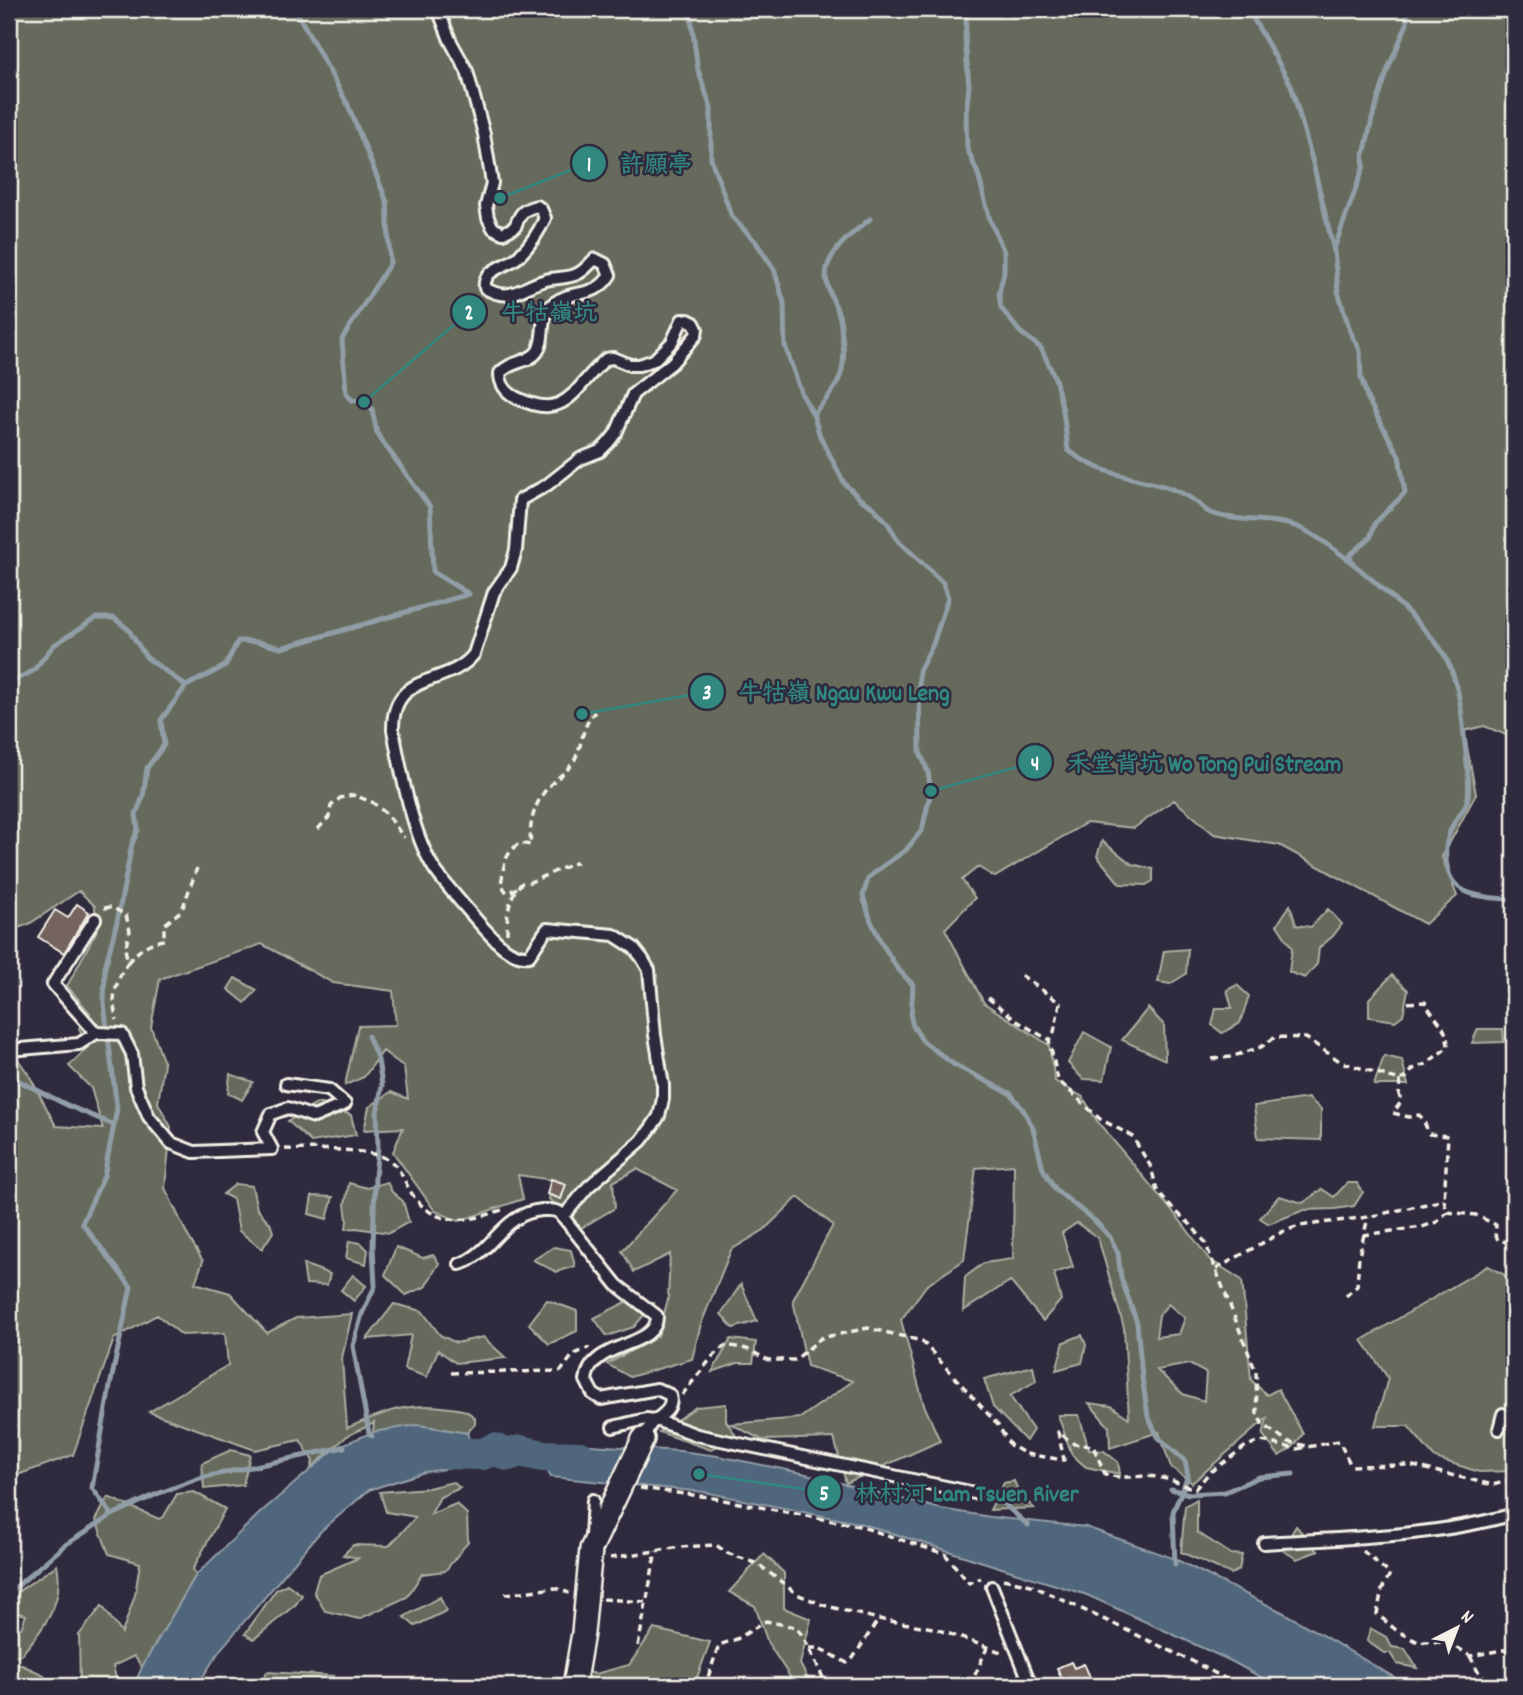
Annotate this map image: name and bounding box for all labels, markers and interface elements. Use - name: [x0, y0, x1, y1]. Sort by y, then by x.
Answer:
- callout: 許願亭: [571, 141, 706, 186]
- text: 許願亭: [620, 150, 692, 184]
- text: 1: [587, 152, 591, 182]
- callout: 牛牯嶺坑: [452, 289, 611, 334]
- text: 牛牯嶺坑: [501, 298, 597, 332]
- text: 2: [464, 300, 474, 330]
- callout: 牛牯嶺 Ngau Kwu Leng: [689, 669, 964, 714]
- text: 牛牯嶺 Ngau Kwu Leng: [738, 678, 950, 712]
- text: 3: [702, 680, 712, 710]
- callout: 禾堂背坑 Wo Tong Pui Stream: [1017, 740, 1355, 785]
- text: 禾堂背坑 Wo Tong Pui Stream: [1067, 749, 1341, 783]
- text: 4: [1031, 751, 1039, 781]
- callout: 林村河 Lam Tsuen River: [806, 1470, 1093, 1515]
- text: 林村河 Lam Tsuen River: [855, 1479, 1080, 1513]
- text: 5: [819, 1481, 829, 1511]
- north arrow: [1422, 1594, 1492, 1664]
- text: N: [1454, 1605, 1479, 1631]

